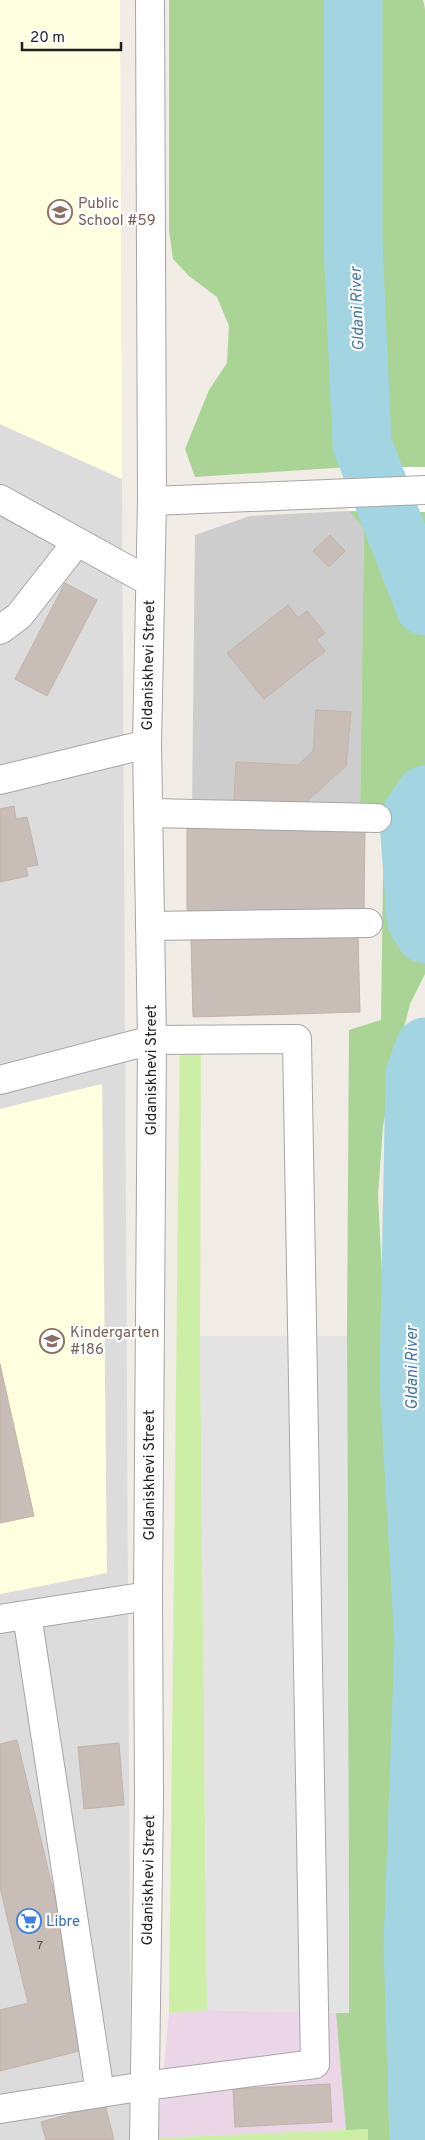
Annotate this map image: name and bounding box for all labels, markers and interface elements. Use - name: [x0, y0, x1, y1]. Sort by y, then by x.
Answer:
- scale bar: [22, 20, 121, 52]
- text: 20 m: [30, 29, 65, 48]
- place label: Public School #59: [78, 195, 156, 231]
- school or university icon: Public School #59: [47, 199, 73, 225]
- water label: Gldani River: [346, 265, 369, 351]
- street label: Gldaniskhevi Street: [139, 599, 160, 731]
- street label: Gldaniskhevi Street: [143, 1005, 162, 1135]
- place label: Kindergarten #186: [70, 1324, 159, 1360]
- water label: Gldani River: [403, 1324, 423, 1410]
- school or university icon: Kindergarten #186: [39, 1328, 65, 1354]
- street label: Gldaniskhevi Street: [141, 1410, 160, 1540]
- street label: Gldaniskhevi Street: [139, 1814, 160, 1946]
- supermarket icon: Libre: [16, 1908, 42, 1934]
- place label: Libre: [46, 1913, 80, 1932]
- house number: 7: [37, 1938, 43, 1954]

